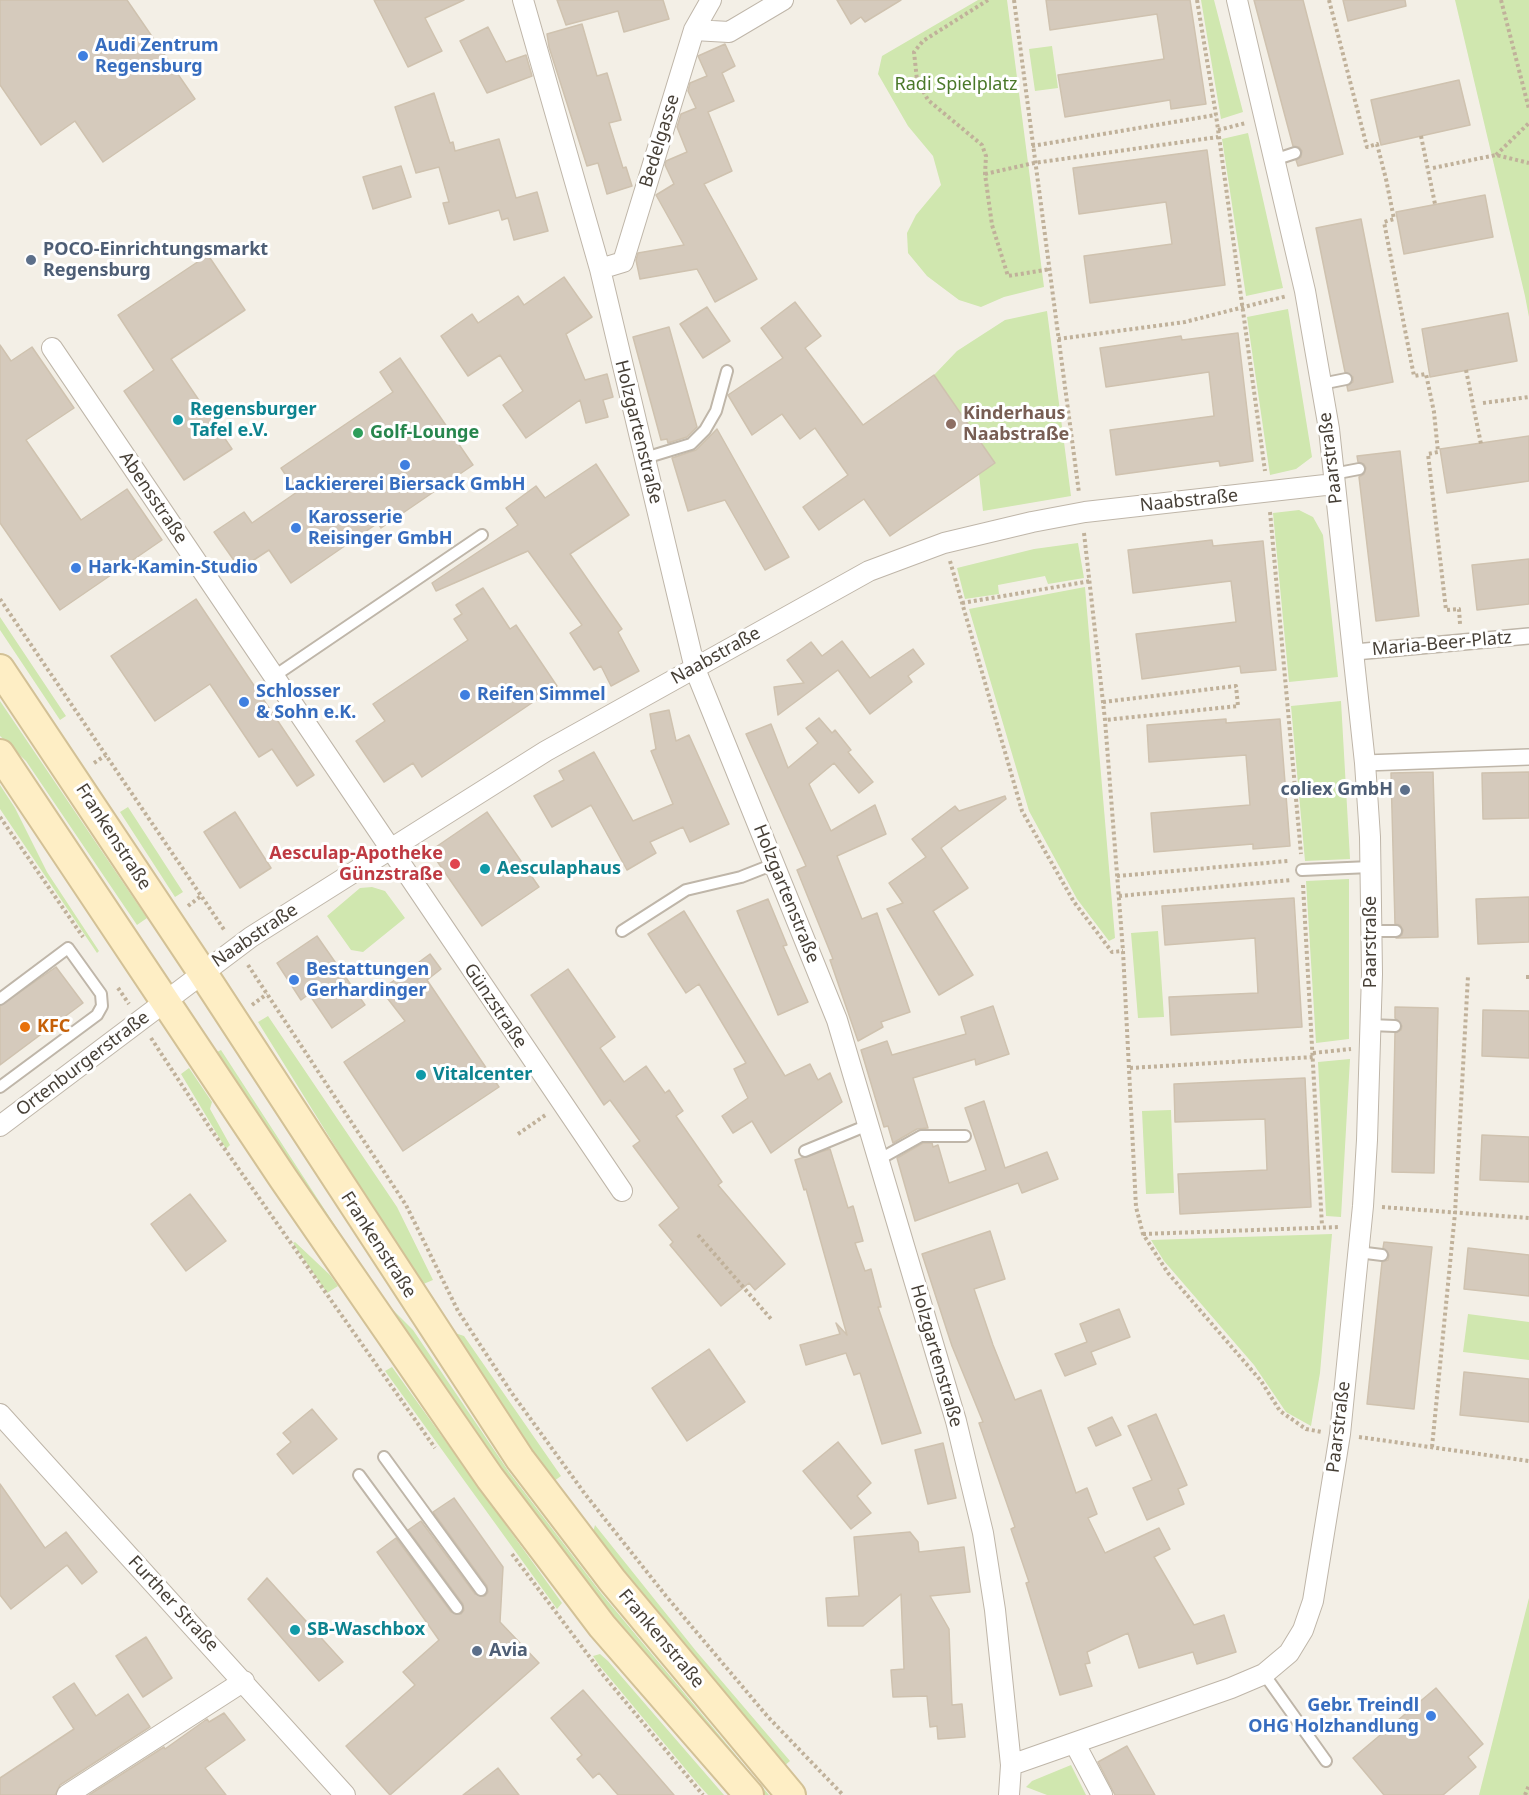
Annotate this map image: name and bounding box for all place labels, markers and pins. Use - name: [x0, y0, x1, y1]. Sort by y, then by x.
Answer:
- place label: Audi Zentrum Regensburg: [95, 35, 219, 78]
- marker: Audi Zentrum Regensburg: [76, 49, 90, 63]
- place label: POCO-Einrichtungsmarkt Regensburg: [43, 239, 268, 282]
- marker: POCO-Einrichtungsmarkt Regensburg: [24, 253, 38, 267]
- place label: Regensburger Tafel e.V.: [190, 399, 317, 442]
- place label: Kinderhaus Naabstraße: [963, 403, 1069, 446]
- marker: Regensburger Tafel e.V.: [171, 413, 185, 427]
- marker: Kinderhaus Naabstraße: [944, 417, 958, 431]
- place label: Golf-Lounge: [370, 422, 479, 444]
- marker: Golf-Lounge: [351, 426, 365, 440]
- marker: Lackiererei Biersack GmbH: [398, 458, 412, 472]
- place label: Lackiererei Biersack GmbH: [284, 474, 526, 496]
- place label: Karosserie Reisinger GmbH: [308, 507, 453, 550]
- marker: Karosserie Reisinger GmbH: [289, 521, 303, 535]
- place label: Hark-Kamin-Studio: [88, 557, 258, 579]
- marker: Hark-Kamin-Studio: [69, 561, 83, 575]
- place label: Schlosser & Sohn e.K.: [256, 681, 356, 724]
- place label: Reifen Simmel: [477, 684, 606, 706]
- marker: Reifen Simmel: [458, 688, 472, 702]
- marker: Schlosser & Sohn e.K.: [237, 695, 251, 709]
- place label: coliex GmbH: [1281, 779, 1393, 801]
- marker: coliex GmbH: [1398, 783, 1412, 797]
- place label: Aesculap-Apotheke Günzstraße: [269, 843, 443, 886]
- marker: Aesculap-Apotheke Günzstraße: [448, 857, 462, 871]
- place label: Aesculaphaus: [497, 858, 621, 880]
- marker: Aesculaphaus: [478, 862, 492, 876]
- place label: Bestattungen Gerhardinger: [306, 959, 429, 1002]
- marker: Bestattungen Gerhardinger: [287, 973, 301, 987]
- place label: KFC: [37, 1016, 70, 1038]
- marker: KFC: [18, 1020, 32, 1034]
- place label: Vitalcenter: [433, 1064, 532, 1086]
- marker: Vitalcenter: [414, 1068, 428, 1082]
- place label: SB-Waschbox: [307, 1619, 425, 1641]
- marker: SB-Waschbox: [288, 1623, 302, 1637]
- place label: Avia: [489, 1640, 528, 1662]
- marker: Avia: [470, 1644, 484, 1658]
- place label: Gebr. Treindl OHG Holzhandlung: [1248, 1695, 1419, 1738]
- marker: Gebr. Treindl OHG Holzhandlung: [1424, 1709, 1438, 1723]

